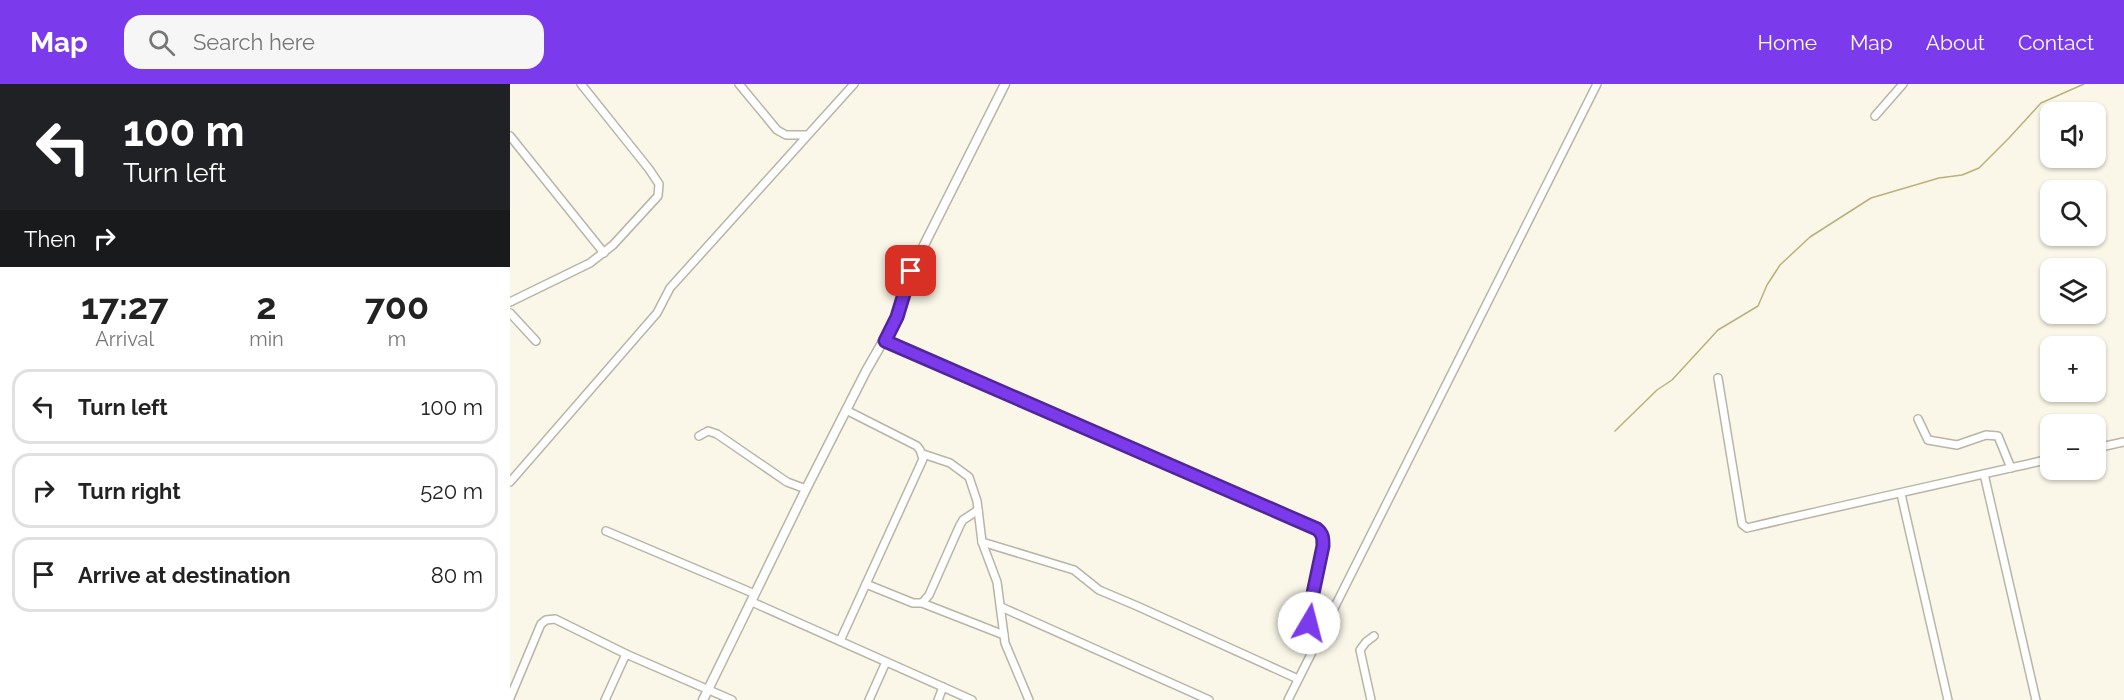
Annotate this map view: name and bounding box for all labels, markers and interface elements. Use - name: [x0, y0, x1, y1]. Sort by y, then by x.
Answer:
- search box: [124, 15, 544, 69]
- text: Map: [30, 26, 88, 59]
- icon: search: [145, 26, 178, 59]
- text: Search here: [193, 29, 315, 55]
- text: Home: [1758, 30, 1817, 55]
- text: Map: [1850, 30, 1893, 55]
- text: About: [1926, 30, 1985, 55]
- text: Contact: [2018, 30, 2094, 55]
- map controls: [2040, 102, 2106, 480]
- button: sound: [2040, 102, 2106, 168]
- text: 100 m: [123, 107, 245, 156]
- icon: left: [24, 108, 102, 186]
- text: Turn left: [123, 157, 226, 188]
- button: search: [2040, 180, 2106, 246]
- icon: right: [88, 222, 121, 255]
- text: Then: [24, 226, 76, 252]
- pin: [885, 245, 936, 296]
- icon: arrive: [894, 254, 927, 287]
- button: layers: [2040, 258, 2106, 324]
- text: 17:27: [81, 285, 168, 327]
- text: 2: [256, 285, 277, 327]
- text: 700: [365, 285, 429, 327]
- text: Arrival: [95, 327, 154, 351]
- text: min: [249, 327, 284, 351]
- text: m: [388, 327, 406, 351]
- button: +: [2040, 336, 2106, 402]
- icon: left: [27, 390, 60, 423]
- text: Turn left: [78, 394, 168, 420]
- text: 100 m: [421, 394, 483, 420]
- button: −: [2040, 414, 2106, 480]
- icon: right: [27, 474, 60, 507]
- text: Turn right: [78, 478, 181, 504]
- text: 520 m: [420, 478, 483, 504]
- icon: arrive: [27, 558, 60, 591]
- text: Arrive at destination: [78, 562, 291, 588]
- text: 80 m: [431, 562, 483, 588]
- position arrow: [1277, 591, 1341, 655]

